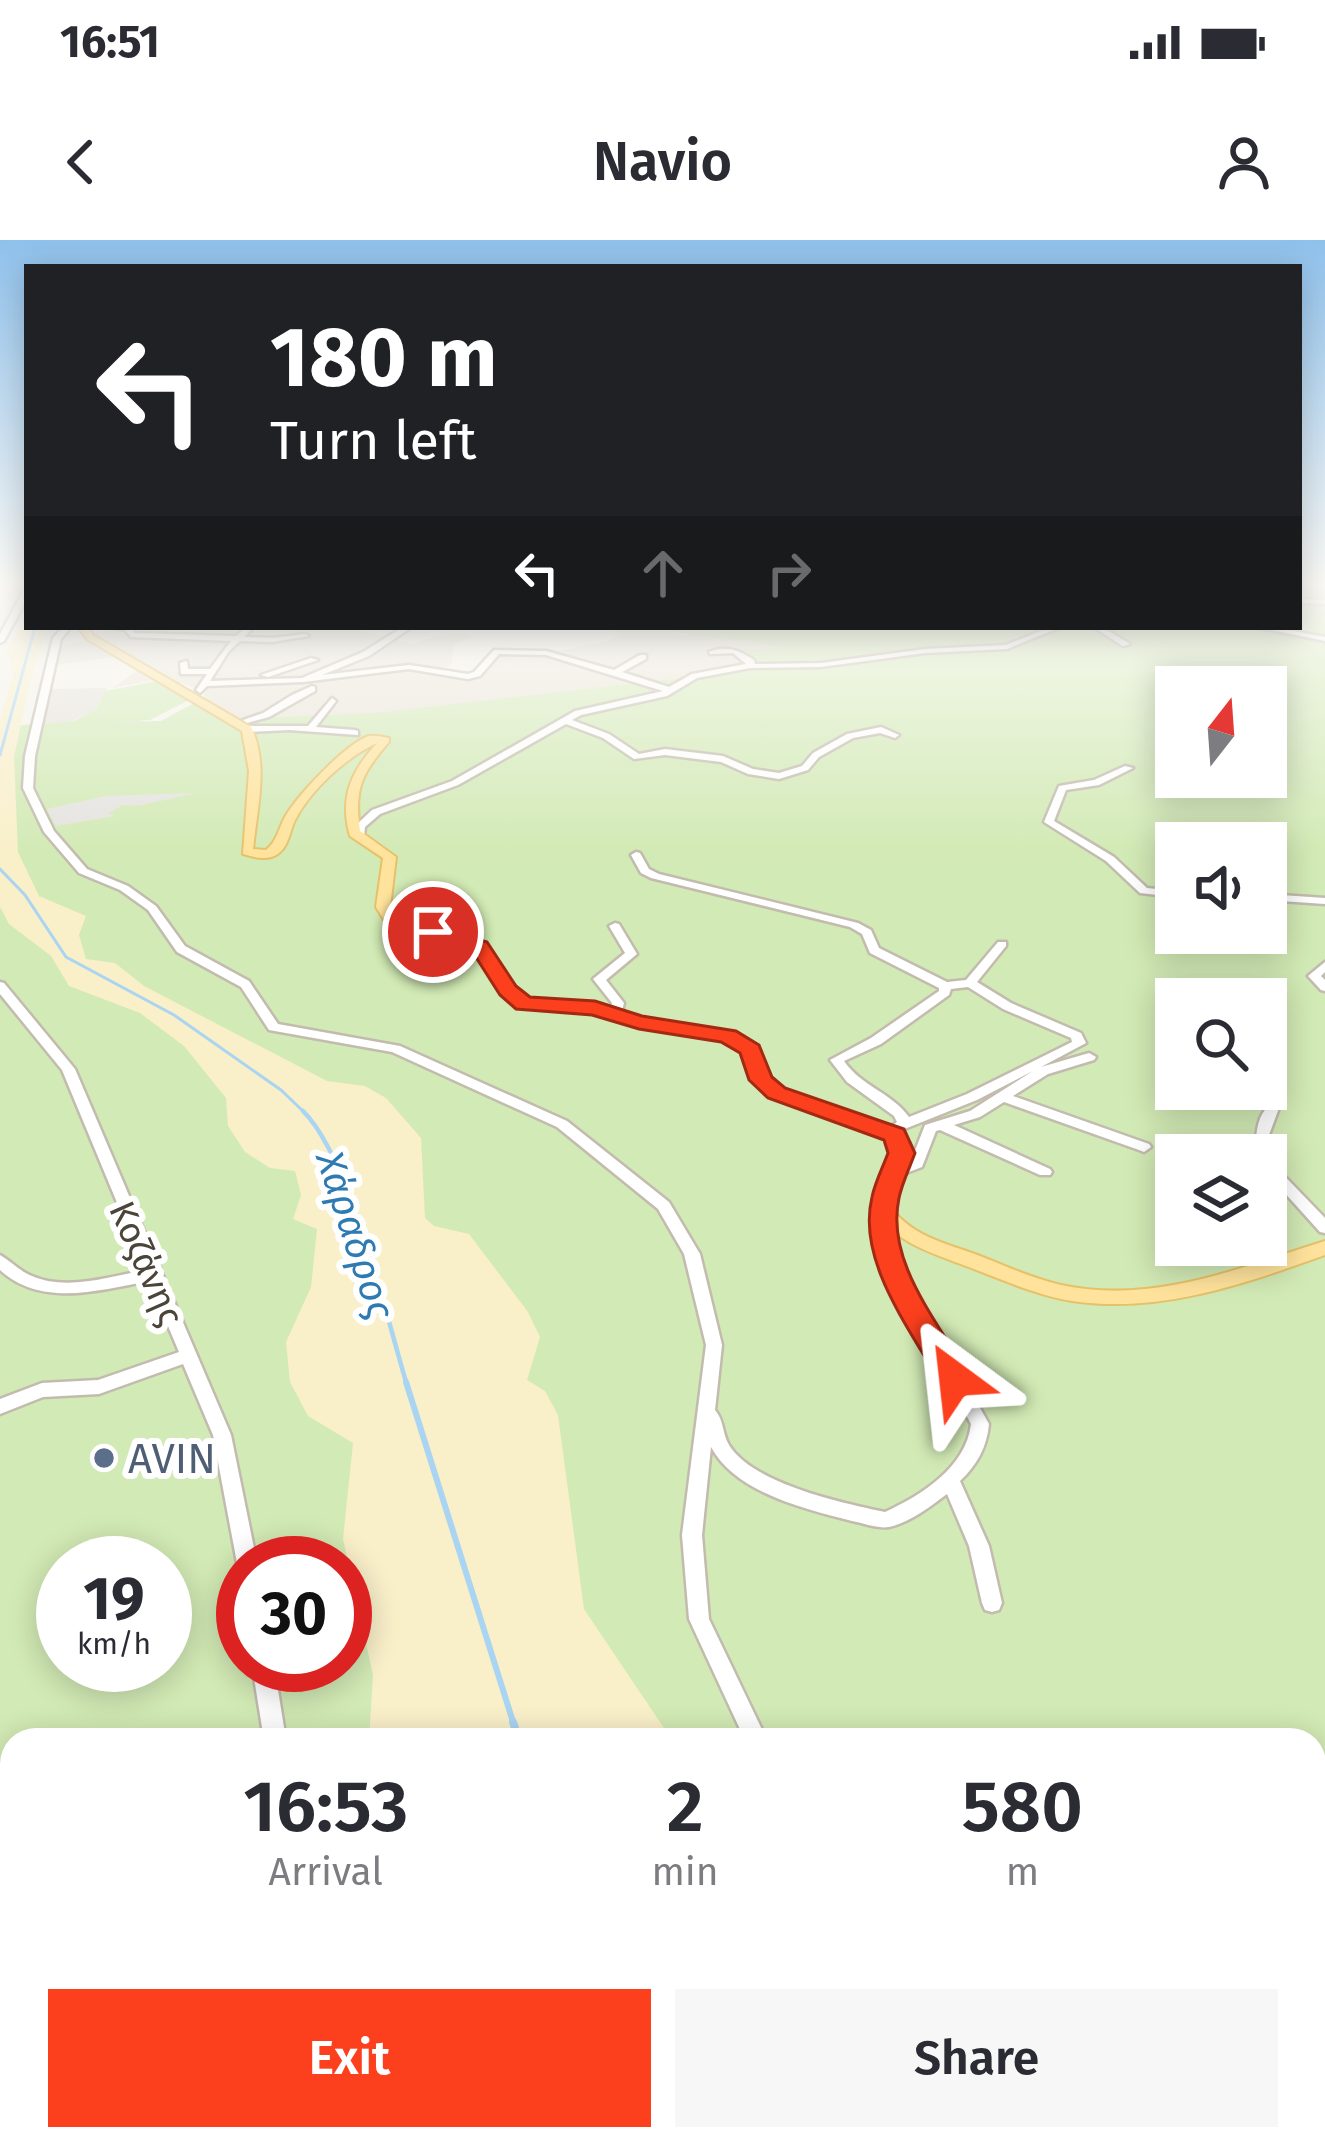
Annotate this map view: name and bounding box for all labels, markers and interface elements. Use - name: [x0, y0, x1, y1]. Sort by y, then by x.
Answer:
- text: 16:51: [60, 15, 160, 69]
- icon: back: [48, 129, 114, 195]
- icon: person: [1211, 129, 1277, 195]
- text: Navio: [593, 130, 732, 194]
- text: 180 m: [270, 307, 498, 408]
- icon: left: [72, 312, 228, 468]
- text: Turn left: [270, 409, 477, 473]
- icon: left: [504, 540, 570, 606]
- icon: ahead: [630, 540, 696, 606]
- icon: right: [756, 540, 822, 606]
- north arrow: [1155, 666, 1287, 798]
- map controls: [1155, 666, 1287, 1266]
- button: sound: [1155, 822, 1287, 954]
- pin: [382, 881, 484, 983]
- icon: arrive: [400, 899, 466, 965]
- button: search: [1155, 978, 1287, 1110]
- button: layers: [1155, 1134, 1287, 1266]
- water label: Χάραδρος: [306, 1144, 404, 1326]
- street label: Κοζάνης: [99, 1194, 193, 1333]
- position arrow: [892, 1316, 1018, 1442]
- place label: AVIN: [128, 1434, 216, 1484]
- marker: AVIN: [91, 1445, 117, 1471]
- speed limit sign: 30: [216, 1536, 372, 1692]
- text: 19: [83, 1563, 145, 1635]
- text: km/h: [77, 1626, 151, 1662]
- text: 16:53: [243, 1764, 408, 1850]
- text: 2: [667, 1764, 704, 1850]
- text: 580: [962, 1764, 1083, 1850]
- text: Arrival: [269, 1849, 383, 1895]
- text: min: [651, 1849, 719, 1895]
- text: m: [1006, 1849, 1039, 1895]
- button: Exit: [48, 1989, 651, 2127]
- button: Share: [675, 1989, 1278, 2127]

